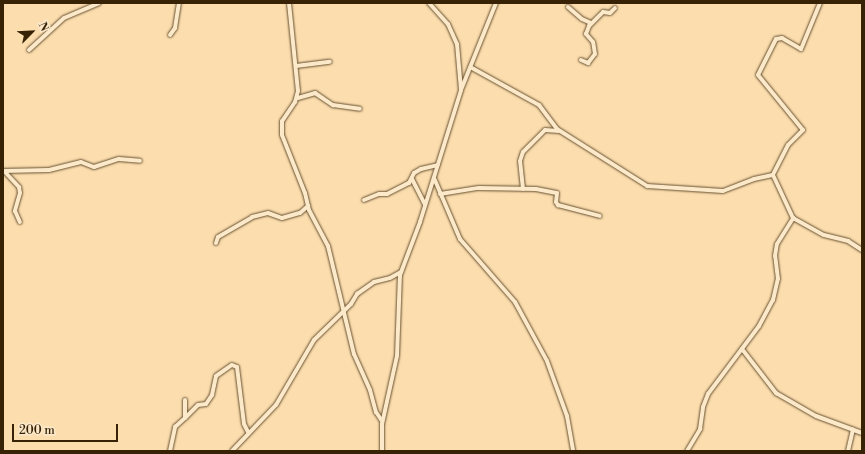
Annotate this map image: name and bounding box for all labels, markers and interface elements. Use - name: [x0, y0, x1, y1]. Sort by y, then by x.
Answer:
- north arrow: [12, 12, 52, 52]
- text: N: [35, 20, 51, 34]
- scale bar: [14, 416, 120, 442]
- text: 200 m: [19, 423, 55, 438]

